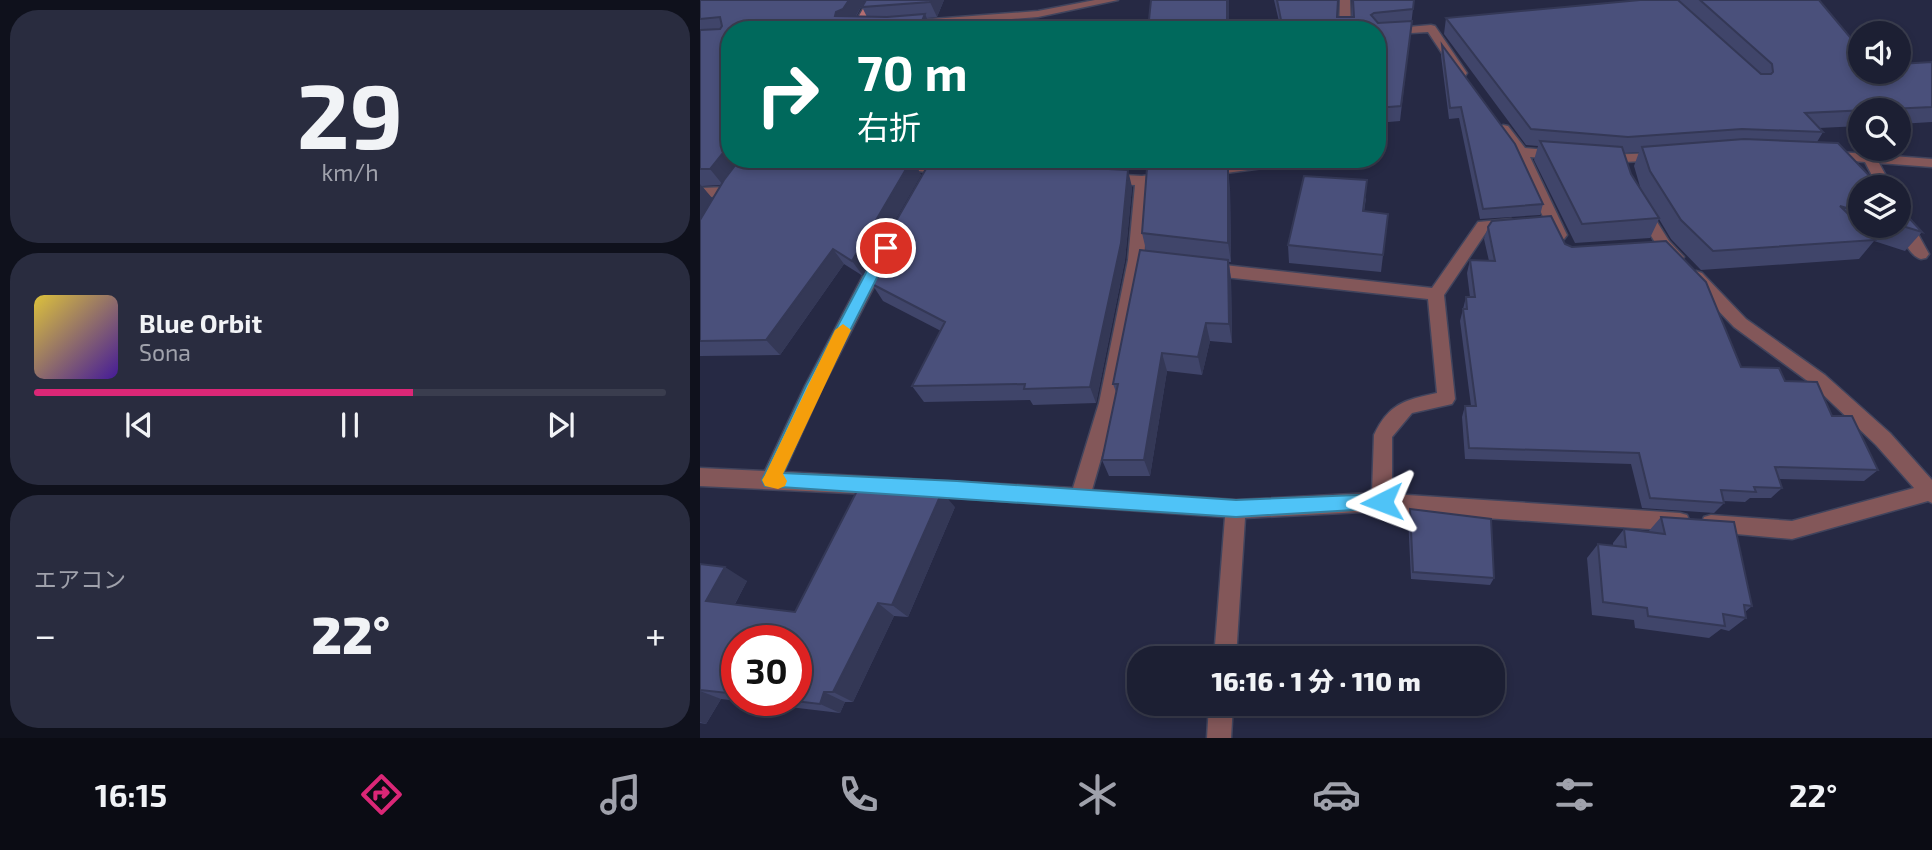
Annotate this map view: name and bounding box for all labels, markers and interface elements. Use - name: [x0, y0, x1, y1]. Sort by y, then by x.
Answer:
- map controls: [1848, 21, 1911, 238]
- button: sound: [1848, 21, 1911, 84]
- text: 70 m: [857, 42, 968, 101]
- icon: right: [742, 49, 833, 140]
- text: 29: [297, 58, 403, 167]
- button: search: [1848, 98, 1911, 161]
- text: 右折: [857, 107, 921, 145]
- text: km/h: [321, 158, 379, 186]
- button: layers: [1848, 175, 1911, 238]
- pin: [856, 218, 916, 278]
- icon: arrive: [867, 229, 905, 267]
- text: Blue Orbit: [139, 307, 262, 338]
- text: Sona: [139, 338, 191, 366]
- icon: previous: [120, 406, 158, 444]
- icon: pause: [331, 406, 369, 444]
- icon: next: [542, 406, 580, 444]
- position arrow: [1345, 465, 1419, 539]
- text: エアコン: [34, 565, 126, 593]
- text: 22°: [311, 602, 390, 664]
- text: −: [34, 611, 56, 657]
- text: +: [645, 611, 666, 657]
- speed limit sign: 30: [721, 625, 812, 716]
- text: 16:16 · 1 分 · 110 m: [1211, 665, 1421, 696]
- icon: directions: [357, 770, 406, 819]
- icon: music: [596, 770, 645, 819]
- icon: phone: [834, 770, 883, 819]
- icon: climate: [1073, 770, 1122, 819]
- icon: car: [1312, 770, 1361, 819]
- icon: filters: [1550, 770, 1599, 819]
- text: 16:15: [95, 775, 167, 813]
- text: 22°: [1789, 775, 1837, 813]

